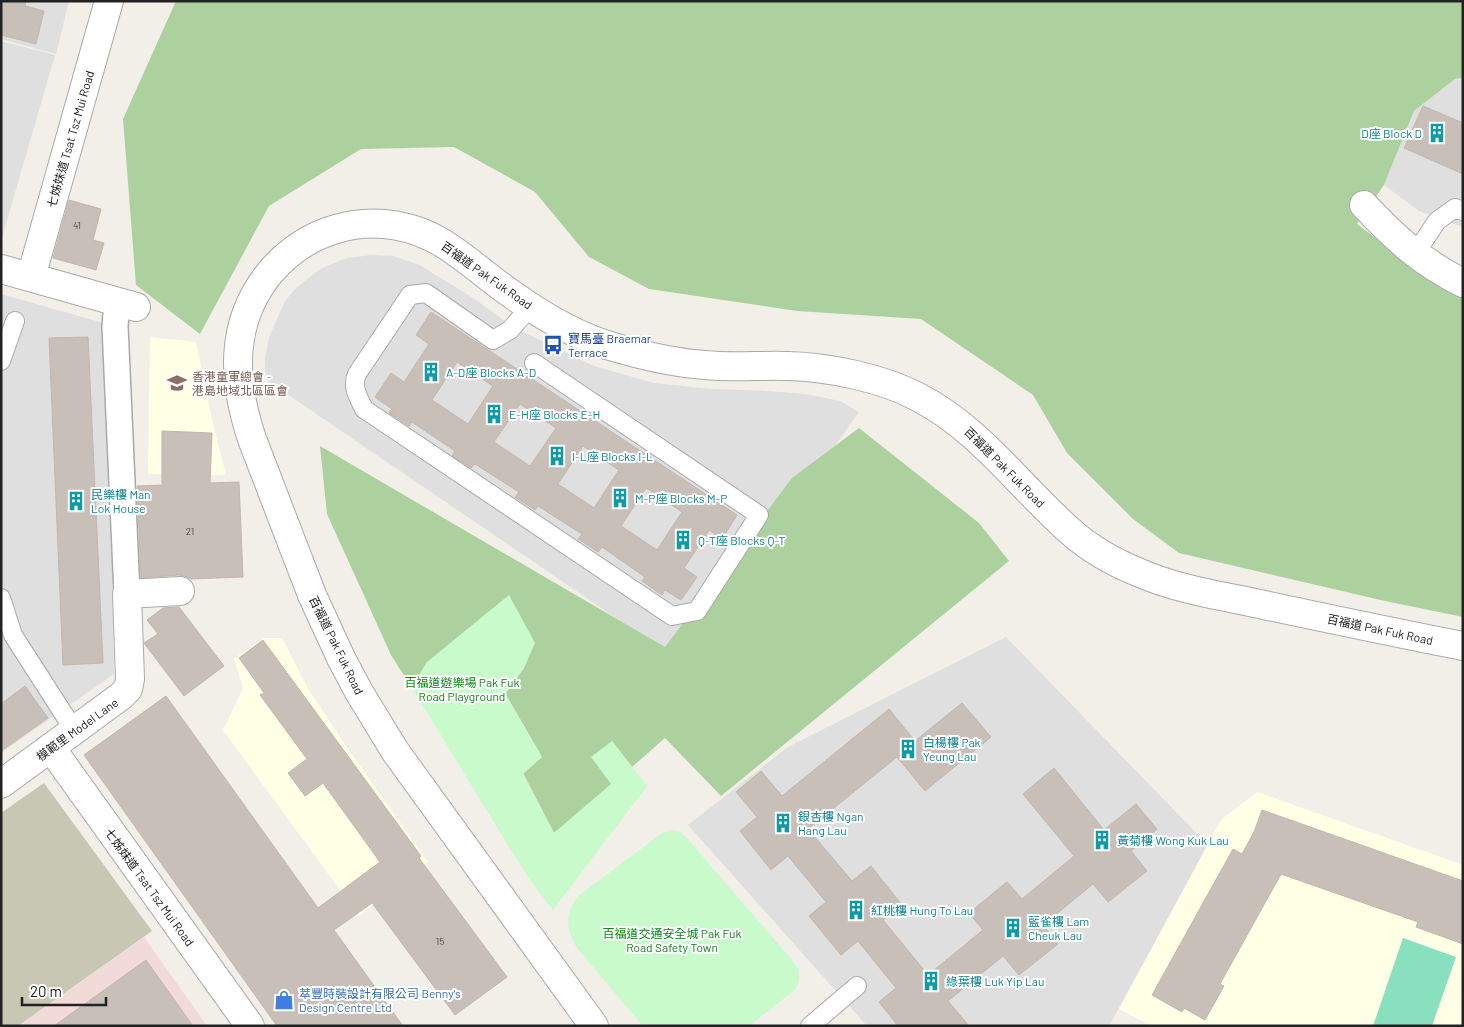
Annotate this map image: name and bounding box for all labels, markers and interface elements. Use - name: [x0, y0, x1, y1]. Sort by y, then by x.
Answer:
- street label: 七姊妹道 Tsat Tsz Mui Road: [44, 69, 96, 209]
- building icon: D座 Block D: [1426, 122, 1448, 144]
- place label: D座 Block D: [1361, 126, 1422, 140]
- house number: 41: [73, 219, 81, 231]
- street label: 百福道 Pak Fuk Road: [439, 238, 535, 312]
- place label: 寶馬臺 Braemar Terrace: [568, 331, 652, 359]
- bus stop icon: 寶馬臺 Braemar Terrace: [542, 334, 564, 356]
- building icon: A-D座 Blocks A-D: [420, 361, 442, 383]
- place label: A-D座 Blocks A-D: [446, 365, 536, 379]
- place label: 香港童軍總會 - 港島地域北區區會: [192, 369, 288, 397]
- school or university icon: 香港童軍總會 - 港島地域北區區會: [166, 372, 188, 394]
- building icon: E-H座 Blocks E-H: [483, 403, 505, 425]
- place label: E-H座 Blocks E-H: [509, 407, 600, 421]
- street label: 百福道 Pak Fuk Road: [962, 424, 1048, 510]
- building icon: I-L座 Blocks I-L: [546, 445, 568, 467]
- place label: I-L座 Blocks I-L: [572, 449, 653, 463]
- place label: 民樂樓 Man Lok House: [91, 487, 151, 515]
- building icon: M-P座 Blocks M-P: [609, 487, 631, 509]
- building icon: 民樂樓 Man Lok House: [65, 490, 87, 512]
- place label: M-P座 Blocks M-P: [635, 491, 727, 505]
- house number: 21: [186, 525, 194, 537]
- building icon: Q-T座 Blocks Q-T: [672, 529, 694, 551]
- place label: Q-T座 Blocks Q-T: [698, 533, 785, 547]
- street label: 百福道 Pak Fuk Road: [307, 593, 367, 697]
- street label: 百福道 Pak Fuk Road: [1326, 611, 1434, 647]
- park label: 百福道遊樂場 Pak Fuk Road Playground: [404, 675, 520, 703]
- street label: 模範里 Model Lane: [34, 695, 120, 763]
- place label: 白楊樓 Pak Yeung Lau: [923, 735, 981, 763]
- building icon: 白楊樓 Pak Yeung Lau: [897, 738, 919, 760]
- place label: 銀杏樓 Ngan Hang Lau: [798, 809, 864, 837]
- building icon: 銀杏樓 Ngan Hang Lau: [772, 812, 794, 834]
- street label: 七姊妹道 Tsat Tsz Mui Road: [103, 825, 197, 949]
- building icon: 黃菊樓 Wong Kuk Lau: [1091, 829, 1113, 851]
- place label: 黃菊樓 Wong Kuk Lau: [1117, 833, 1229, 847]
- building icon: 紅桃樓 Hung To Lau: [845, 899, 867, 921]
- place label: 紅桃樓 Hung To Lau: [871, 903, 973, 917]
- place label: 藍雀樓 Lam Cheuk Lau: [1028, 914, 1089, 942]
- building icon: 藍雀樓 Lam Cheuk Lau: [1002, 917, 1024, 939]
- park label: 百福道交通安全城 Pak Fuk Road Safety Town: [602, 926, 742, 954]
- house number: 15: [436, 935, 444, 947]
- building icon: 綠葉樓 Luk Yip Lau: [920, 970, 942, 992]
- scale bar: [22, 974, 106, 1006]
- place label: 綠葉樓 Luk Yip Lau: [946, 974, 1044, 988]
- text: 20 m: [30, 982, 62, 1000]
- place label: 萃豐時裝設計有限公司 Benny's Design Centre Ltd: [299, 986, 461, 1014]
- shop icon: 萃豐時裝設計有限公司 Benny's Design Centre Ltd: [273, 989, 295, 1011]

